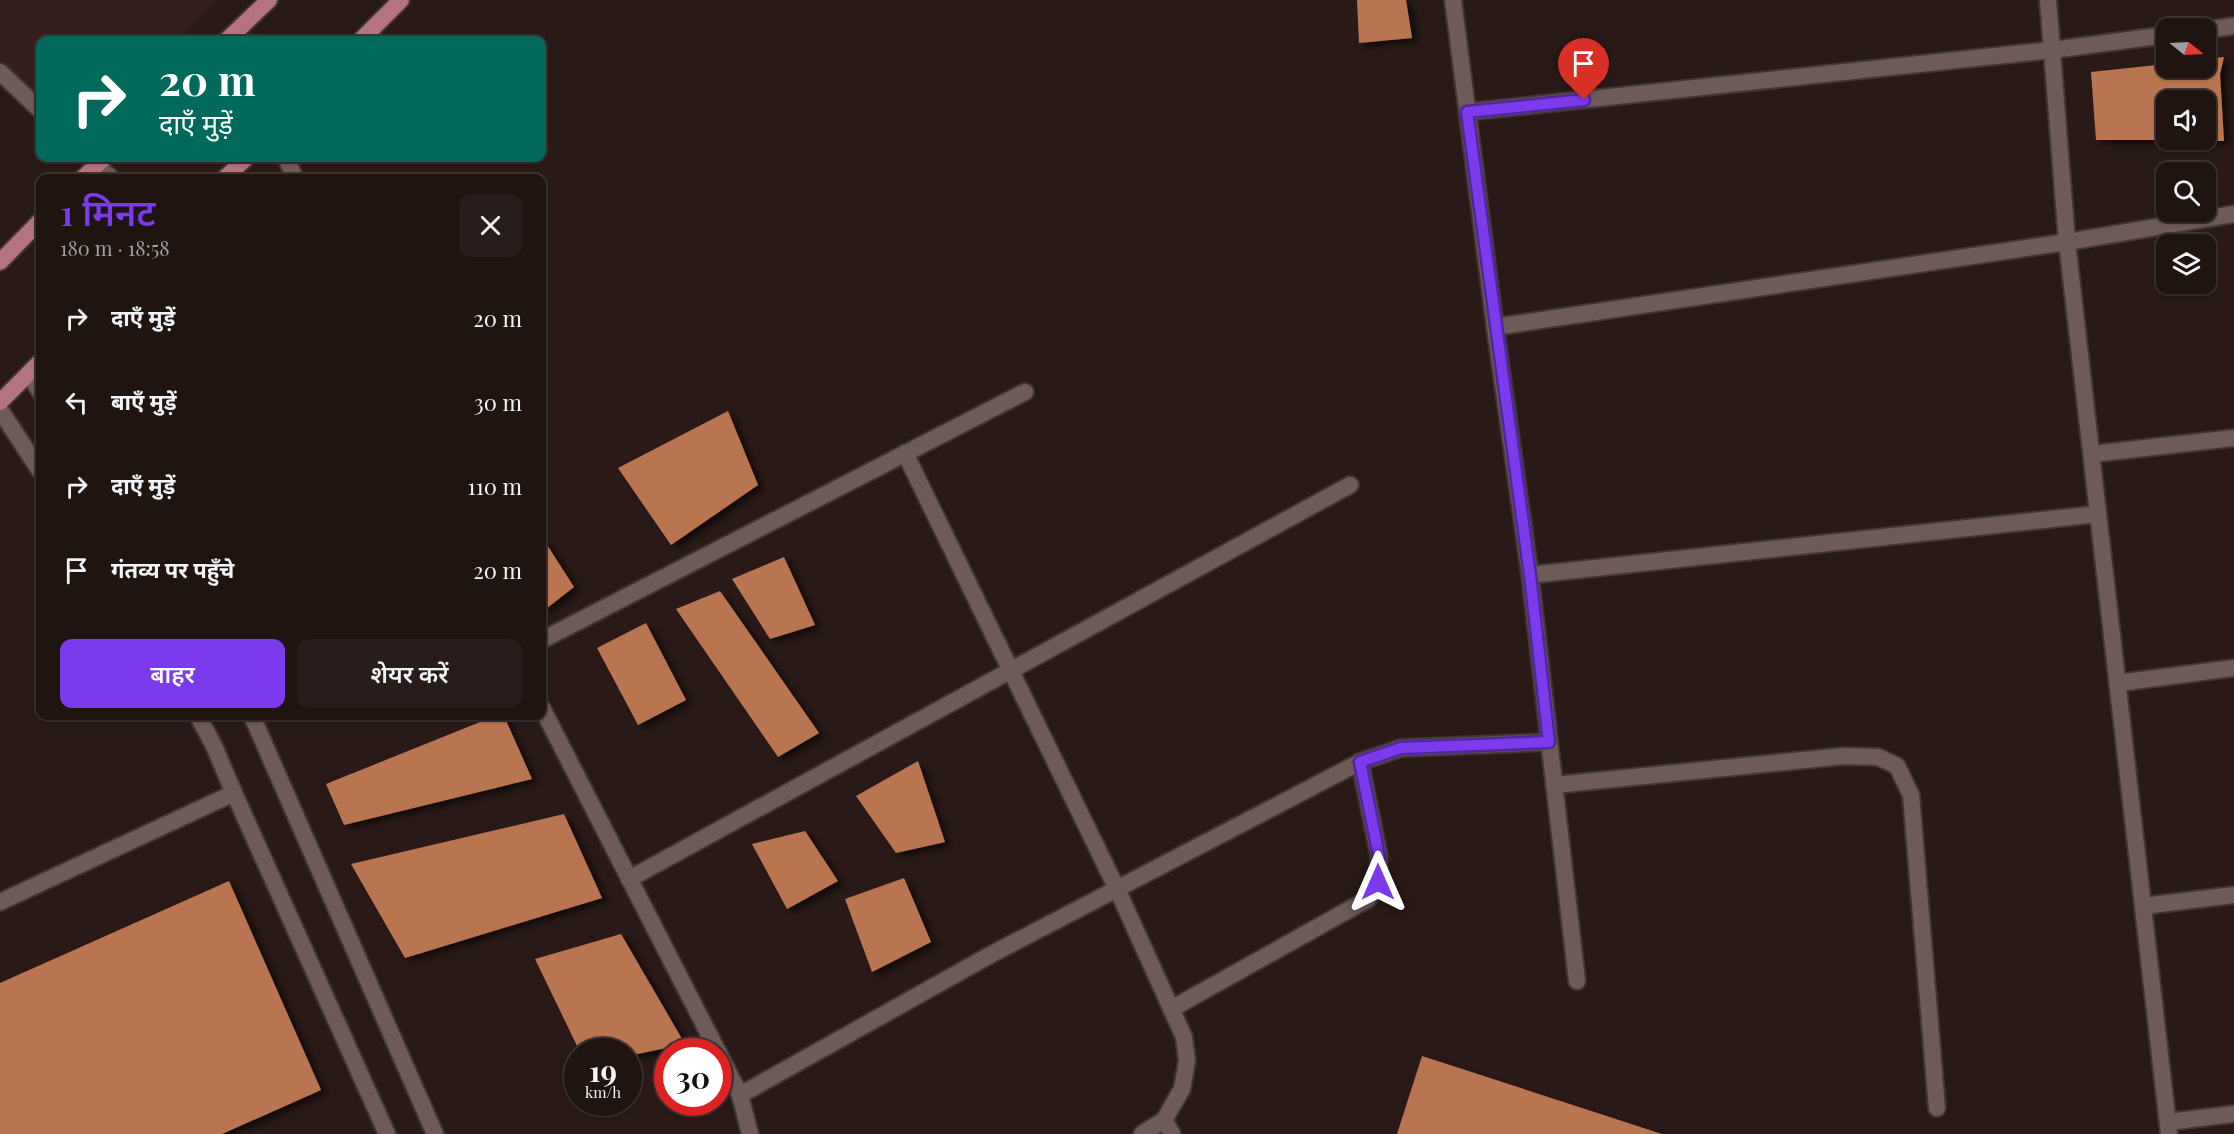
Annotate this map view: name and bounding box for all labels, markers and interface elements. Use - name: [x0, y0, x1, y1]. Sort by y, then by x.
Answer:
- north arrow: [2156, 18, 2216, 78]
- map controls: [2156, 18, 2216, 294]
- pin: [1558, 38, 1609, 100]
- icon: arrive: [1567, 47, 1600, 80]
- text: 20 m: [159, 51, 256, 107]
- icon: right: [60, 60, 138, 138]
- button: sound: [2156, 90, 2216, 150]
- text: दाएँ मुड़ें: [159, 105, 233, 141]
- button: search: [2156, 162, 2216, 222]
- text: 1 मिनट: [60, 187, 155, 235]
- button: close: [459, 194, 522, 257]
- text: 180 m · 18:58: [60, 234, 170, 261]
- button: layers: [2156, 234, 2216, 294]
- icon: right: [60, 302, 93, 335]
- text: दाएँ मुड़ें: [111, 302, 175, 332]
- text: 20 m: [473, 303, 522, 333]
- icon: left: [60, 386, 93, 419]
- text: बाएँ मुड़ें: [111, 386, 176, 416]
- text: 30 m: [474, 387, 522, 417]
- icon: right: [60, 470, 93, 503]
- text: दाएँ मुड़ें: [111, 470, 175, 500]
- text: 110 m: [468, 471, 522, 501]
- icon: arrive: [60, 554, 93, 587]
- text: गंतव्य पर पहुँचे: [111, 554, 234, 584]
- text: 20 m: [473, 555, 522, 585]
- button: बाहर: [60, 639, 285, 708]
- button: शेयर करें: [297, 639, 522, 708]
- position arrow: [1346, 850, 1410, 914]
- speed limit sign: 30: [654, 1038, 732, 1116]
- text: 19: [589, 1050, 617, 1090]
- text: km/h: [585, 1082, 621, 1102]

